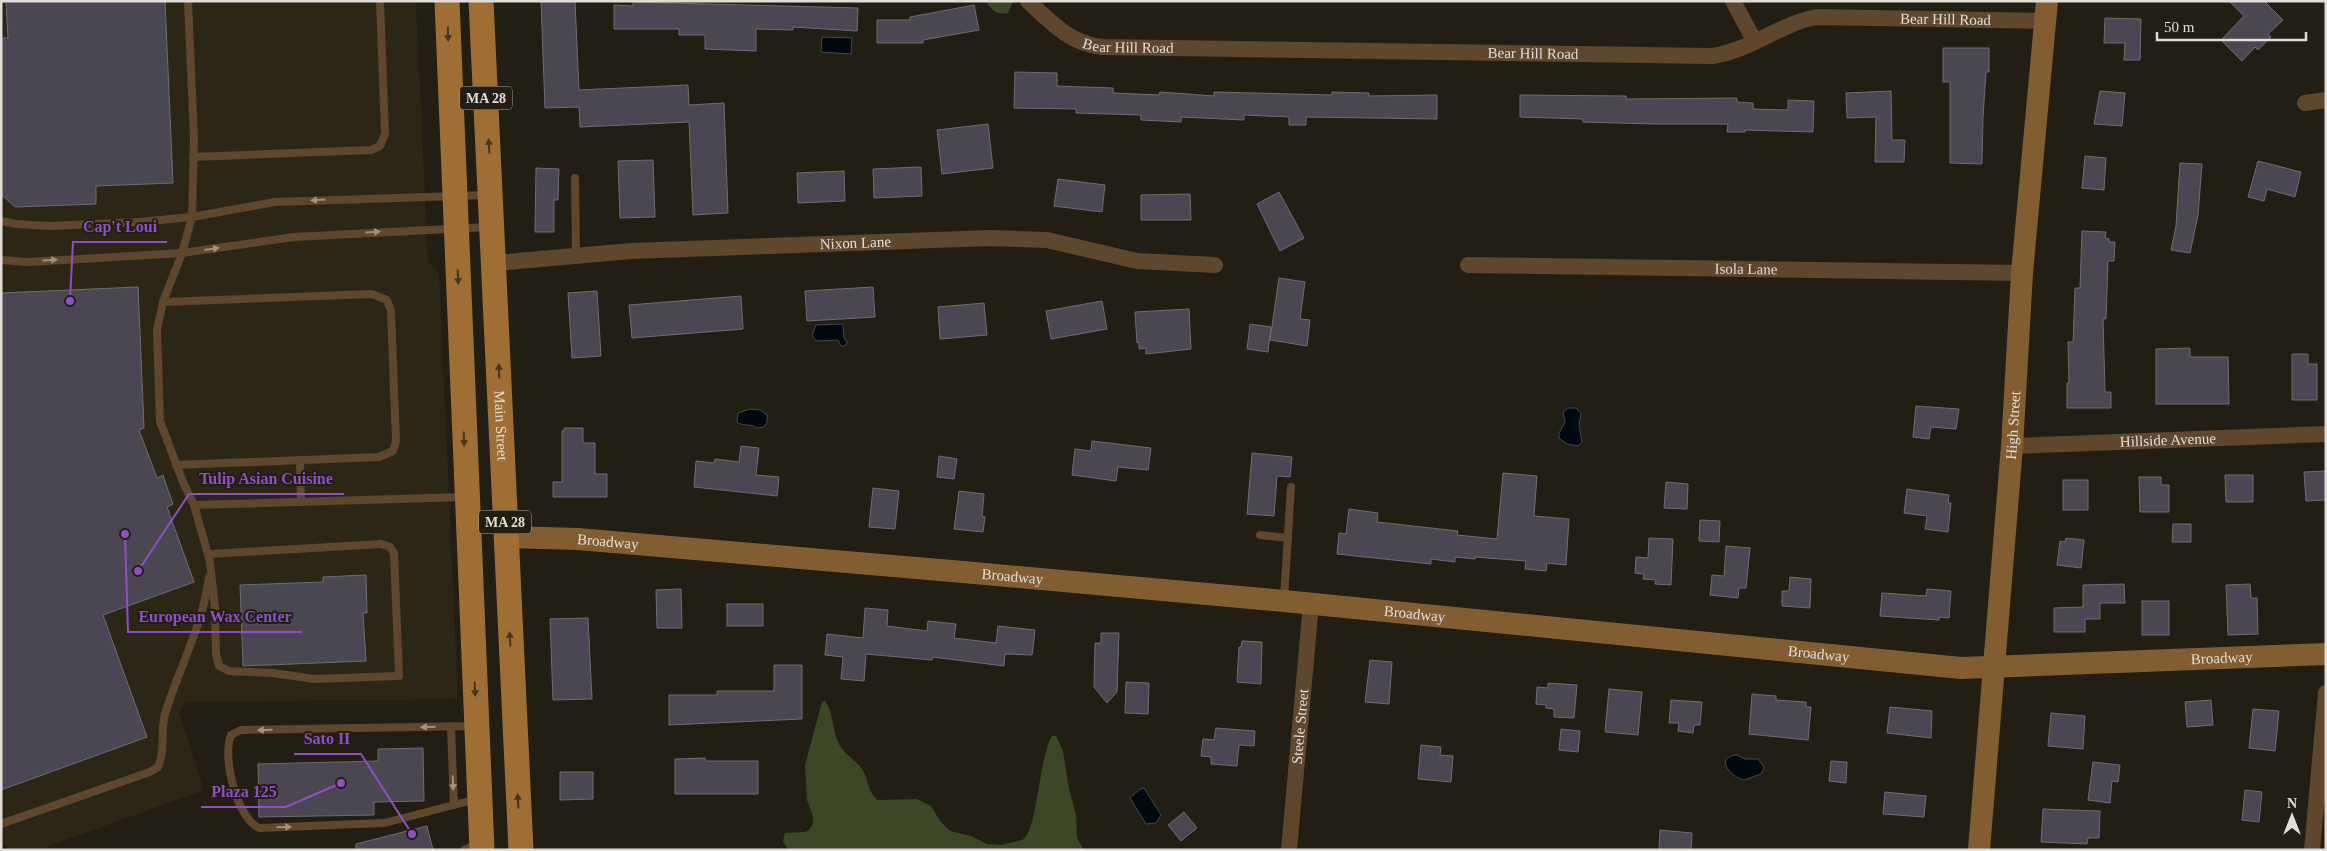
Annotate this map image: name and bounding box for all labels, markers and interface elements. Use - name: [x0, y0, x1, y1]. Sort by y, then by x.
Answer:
- street label: Bear Hill Road: [1900, 10, 1992, 28]
- scale bar: [2157, 10, 2306, 42]
- text: 50 m: [2164, 19, 2195, 35]
- one-way arrow: [444, 26, 452, 42]
- street label: Bear Hill Road: [1081, 35, 1174, 56]
- street label: Bear Hill Road: [1487, 45, 1579, 62]
- road number: MA 28: [460, 86, 512, 110]
- one-way arrow: [485, 137, 493, 153]
- one-way arrow: [309, 196, 325, 204]
- callout: Cap't Loui: [73, 211, 167, 242]
- text: Cap't Loui: [83, 218, 158, 236]
- one-way arrow: [366, 228, 382, 236]
- street label: Nixon Lane: [819, 234, 892, 252]
- one-way arrow: [204, 245, 220, 253]
- one-way arrow: [42, 256, 58, 264]
- street label: Isola Lane: [1714, 261, 1778, 277]
- one-way arrow: [454, 269, 462, 285]
- one-way arrow: [495, 363, 503, 379]
- street label: Main Street: [491, 390, 511, 462]
- street label: High Street: [2003, 390, 2023, 460]
- street label: Hillside Avenue: [2120, 430, 2217, 450]
- one-way arrow: [460, 432, 468, 448]
- callout: Tulip Asian Cuisine: [189, 463, 344, 494]
- text: Tulip Asian Cuisine: [199, 470, 333, 488]
- road number: MA 28: [479, 511, 531, 534]
- street label: Broadway: [576, 531, 640, 552]
- street label: Broadway: [981, 566, 1044, 587]
- callout: European Wax Center: [128, 601, 302, 632]
- street label: Broadway: [1383, 603, 1447, 625]
- text: European Wax Center: [138, 608, 292, 626]
- one-way arrow: [506, 630, 514, 646]
- street label: Broadway: [1787, 643, 1851, 665]
- street label: Broadway: [2191, 649, 2253, 667]
- one-way arrow: [471, 681, 479, 697]
- street label: Steele Street: [1289, 687, 1311, 765]
- callout: Sato II: [294, 723, 361, 754]
- one-way arrow: [419, 723, 435, 731]
- one-way arrow: [257, 726, 273, 734]
- text: Sato II: [304, 730, 350, 747]
- one-way arrow: [449, 775, 457, 791]
- callout: Plaza 125: [201, 776, 286, 807]
- text: Plaza 125: [211, 783, 277, 800]
- north arrow: [2267, 791, 2317, 841]
- one-way arrow: [514, 793, 522, 809]
- text: N: [2287, 796, 2297, 811]
- one-way arrow: [276, 823, 292, 831]

